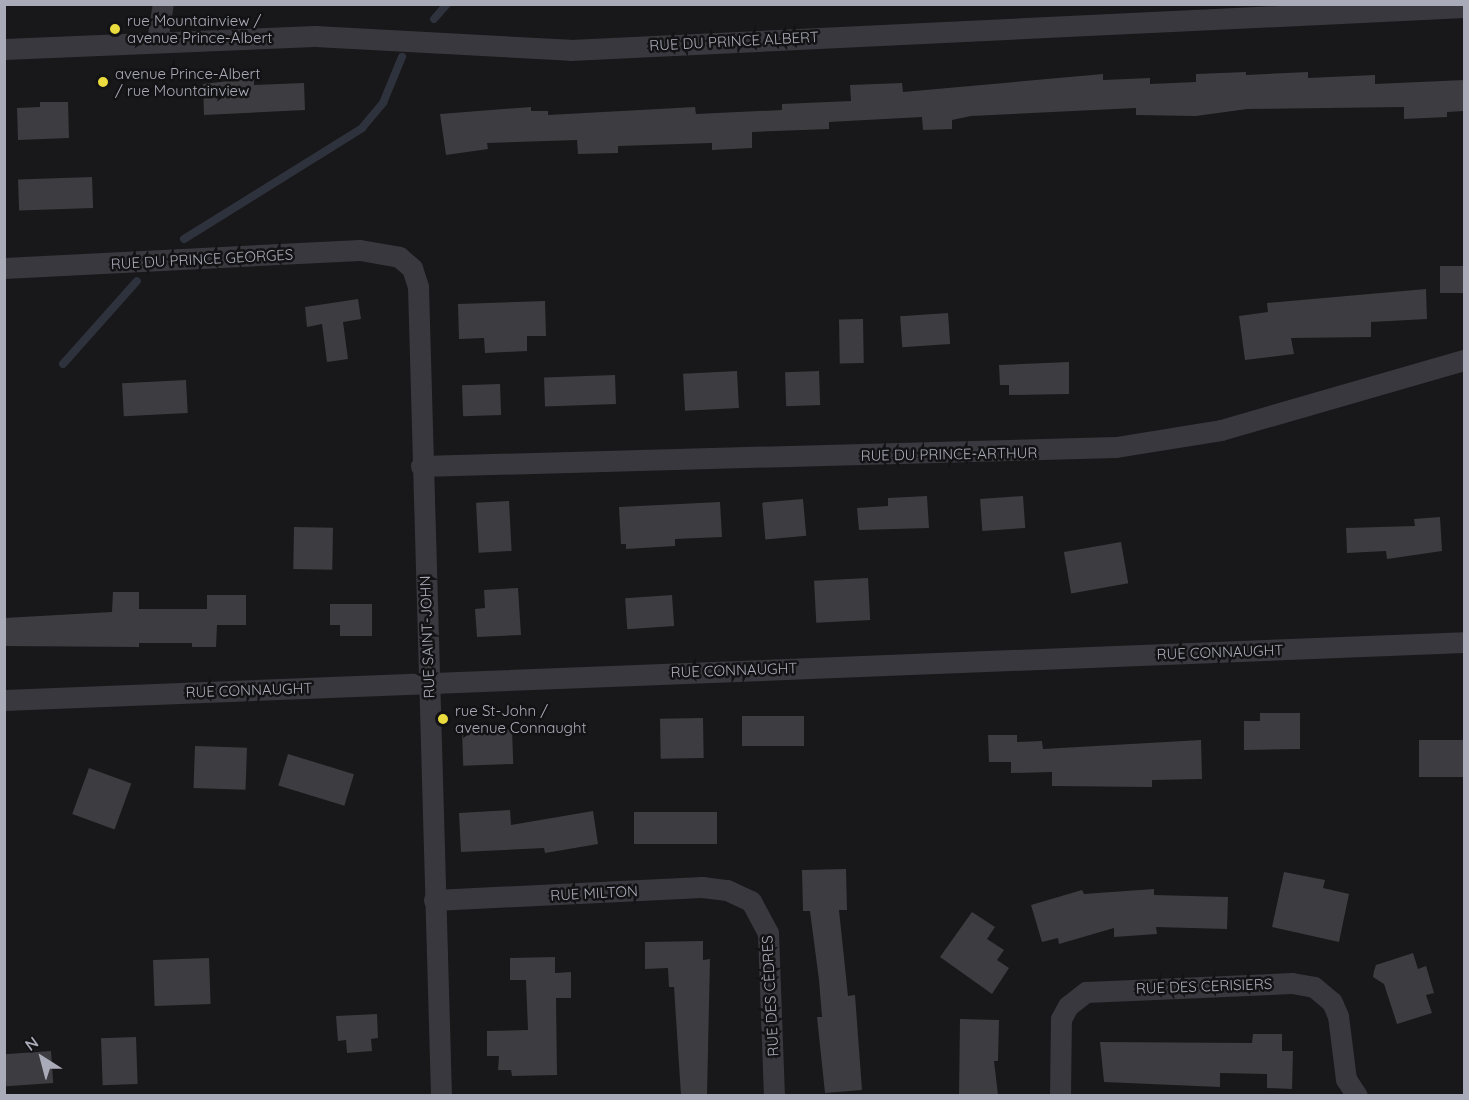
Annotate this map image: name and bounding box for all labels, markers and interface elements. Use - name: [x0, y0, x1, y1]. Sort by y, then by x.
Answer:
- place label: rue Mountainview / avenue Prince-Albert: [127, 11, 272, 46]
- marker: rue Mountainview / avenue Prince-Albert: [108, 22, 122, 36]
- street label: RUE DU PRINCE ALBERT: [649, 28, 819, 54]
- place label: avenue Prince-Albert / rue Mountainview: [115, 64, 260, 99]
- marker: avenue Prince-Albert / rue Mountainview: [96, 75, 110, 89]
- street label: RUE DU PRINCE GEORGES: [110, 245, 294, 273]
- street label: RUE DU PRINCE-ARTHUR: [860, 443, 1038, 465]
- street label: RUE SAINT-JOHN: [416, 575, 438, 699]
- street label: RUE CONNAUGHT: [1156, 641, 1284, 663]
- street label: RUE CONNAUGHT: [670, 659, 798, 681]
- street label: RUE CONNAUGHT: [185, 679, 313, 701]
- place label: rue St-John / avenue Connaught: [455, 701, 587, 736]
- marker: rue St-John / avenue Connaught: [436, 712, 450, 726]
- street label: RUE MILTON: [550, 882, 638, 904]
- street label: RUE DES CÈDRES: [758, 935, 782, 1057]
- street label: RUE DES CERISIERS: [1136, 975, 1272, 997]
- north arrow: [12, 1028, 72, 1088]
- text: N: [21, 1032, 42, 1055]

